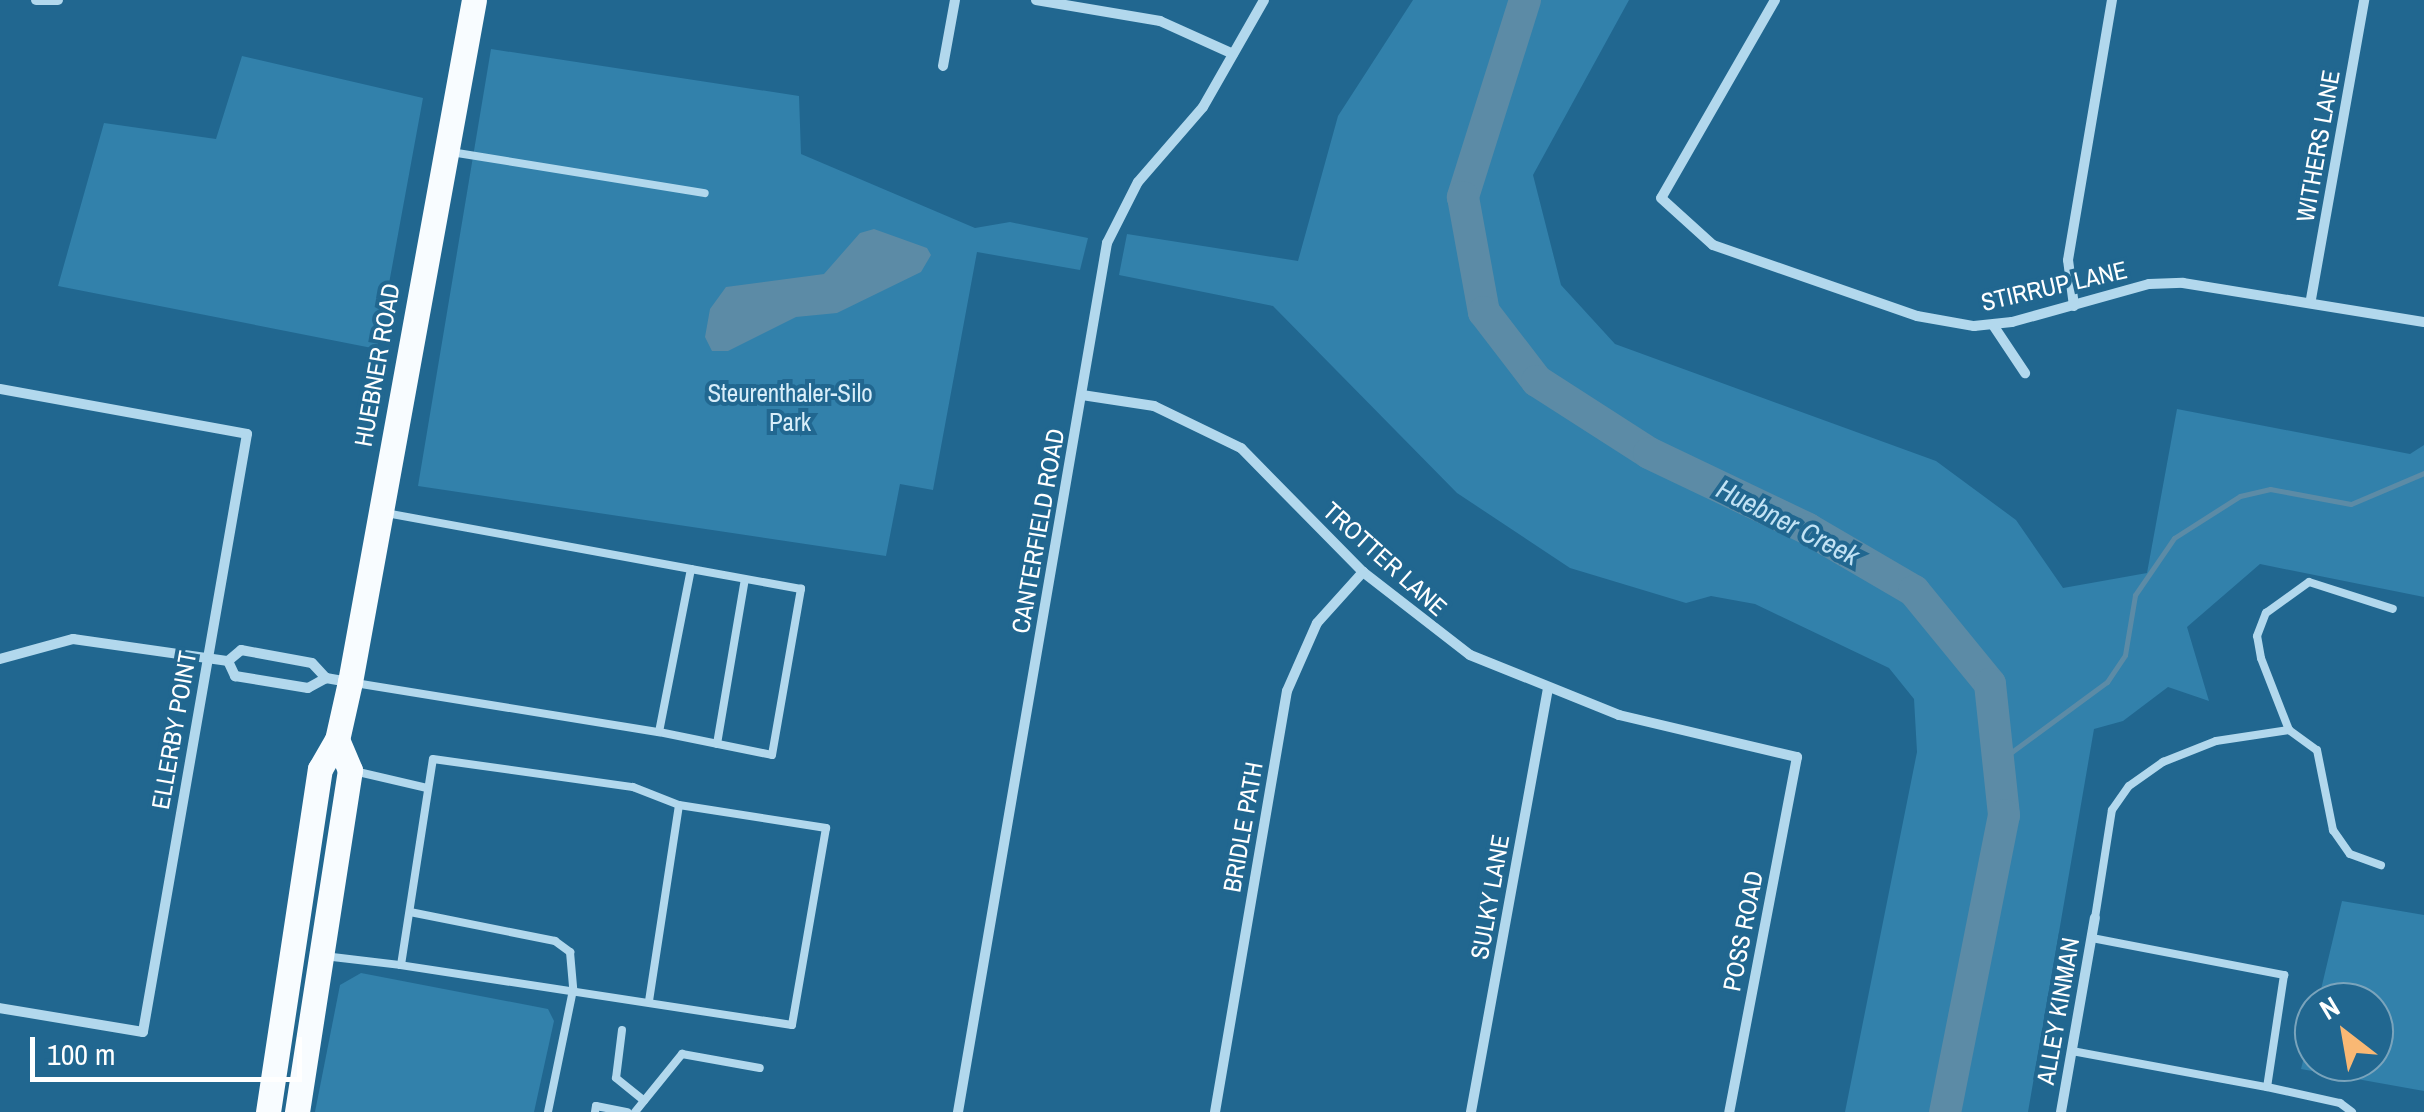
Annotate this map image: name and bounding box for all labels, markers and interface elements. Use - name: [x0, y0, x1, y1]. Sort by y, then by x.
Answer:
- street label: WITHERS LANE: [2290, 68, 2346, 224]
- street label: STIRRUP LANE: [1978, 255, 2130, 317]
- street label: HUEBNER ROAD: [348, 281, 406, 449]
- park label: Steurenthaler-Silo Park: [707, 379, 873, 438]
- street label: CANTERFIELD ROAD: [1005, 426, 1071, 636]
- water label: Huebner Creek: [1711, 472, 1865, 572]
- street label: TROTTER LANE: [1317, 496, 1453, 622]
- street label: ELLERBY POINT: [145, 648, 203, 812]
- street label: BRIDLE PATH: [1217, 760, 1269, 894]
- street label: SULKY LANE: [1464, 832, 1516, 962]
- street label: POSS ROAD: [1717, 868, 1769, 994]
- street label: ALLEY KINMAN: [2030, 935, 2086, 1087]
- north arrow: [2294, 982, 2394, 1082]
- text: N: [2313, 987, 2346, 1029]
- scale bar: [35, 1017, 308, 1079]
- text: 100 m: [47, 1034, 115, 1074]

